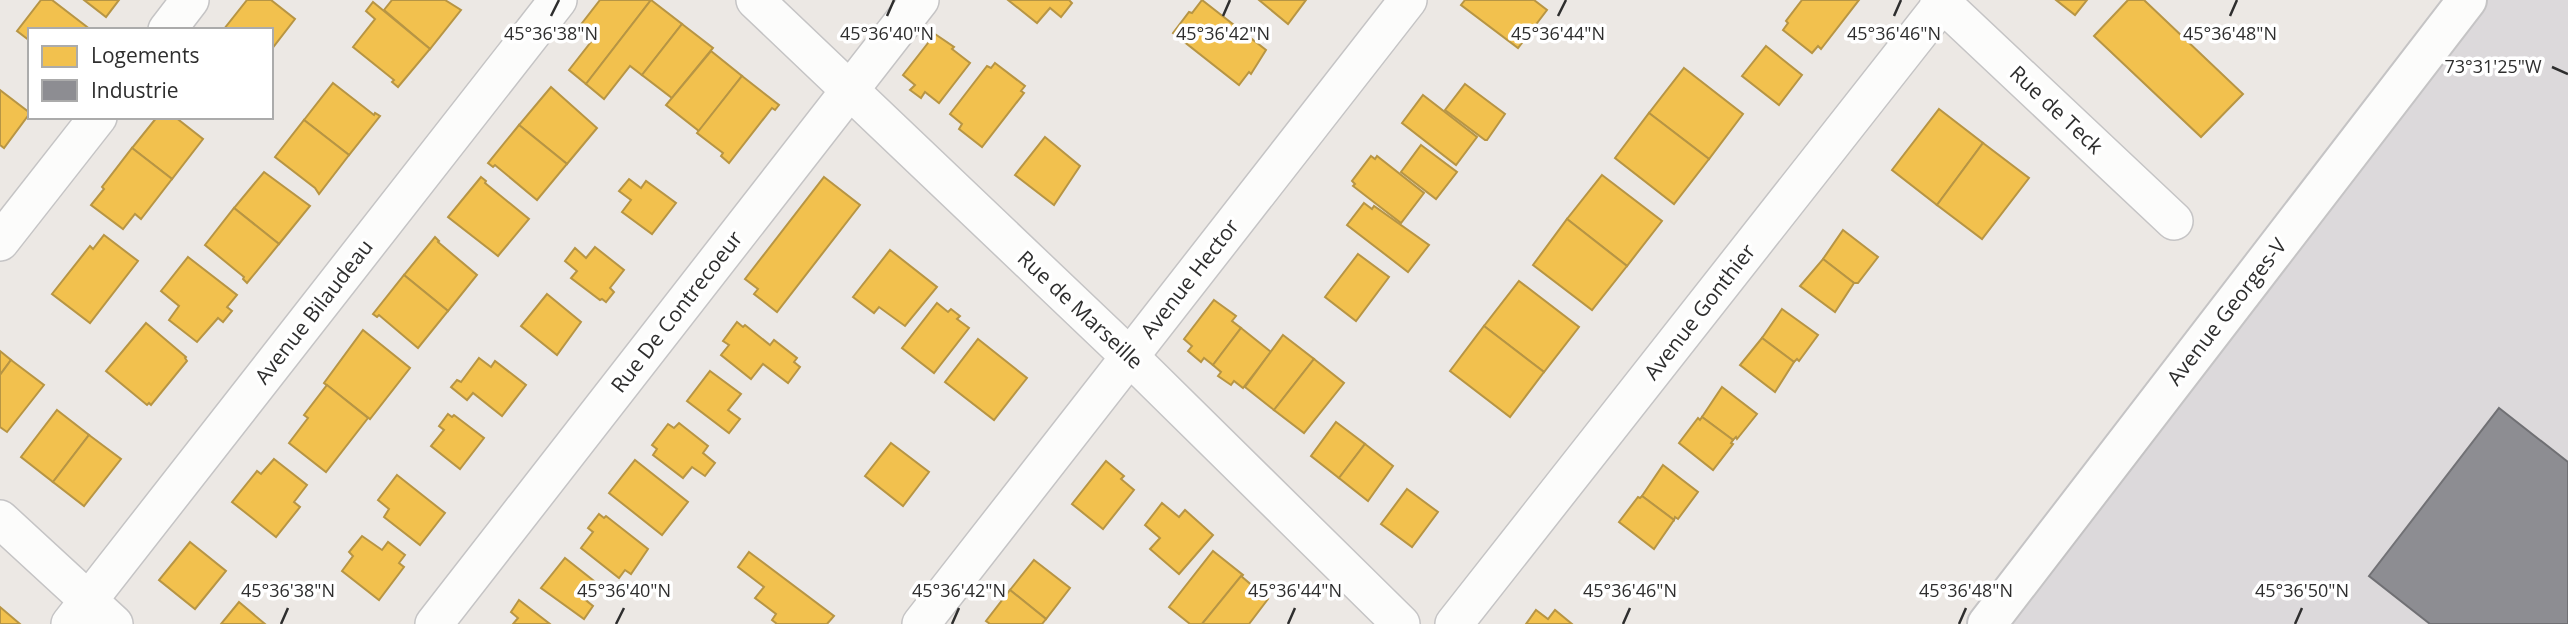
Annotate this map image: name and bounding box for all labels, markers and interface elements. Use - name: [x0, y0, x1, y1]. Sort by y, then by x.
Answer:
- text: 45°36'38"N: [504, 21, 598, 45]
- text: 45°36'40"N: [840, 21, 934, 45]
- text: 45°36'42"N: [1176, 21, 1270, 45]
- text: 45°36'44"N: [1511, 21, 1605, 45]
- text: 45°36'46"N: [1847, 21, 1941, 45]
- text: 45°36'48"N: [2183, 21, 2277, 45]
- legend: [28, 28, 273, 119]
- text: Logements: [91, 41, 199, 69]
- text: 73°31'25"W: [2444, 54, 2542, 78]
- street label: Rue de Teck: [2004, 59, 2109, 160]
- text: Industrie: [91, 76, 179, 104]
- street label: Avenue Hector: [1134, 212, 1245, 344]
- street label: Rue De Contrecoeur: [604, 224, 748, 398]
- street label: Avenue Georges-V: [2160, 232, 2293, 391]
- street label: Avenue Bilaudeau: [248, 233, 379, 390]
- street label: Avenue Gonthier: [1637, 237, 1761, 385]
- street label: Rue de Marseille: [1012, 244, 1149, 375]
- text: 45°36'38"N: [241, 578, 335, 602]
- text: 45°36'40"N: [577, 578, 671, 602]
- text: 45°36'42"N: [912, 578, 1006, 602]
- text: 45°36'44"N: [1248, 578, 1342, 602]
- text: 45°36'46"N: [1583, 578, 1677, 602]
- text: 45°36'48"N: [1919, 578, 2013, 602]
- text: 45°36'50"N: [2255, 578, 2349, 602]

